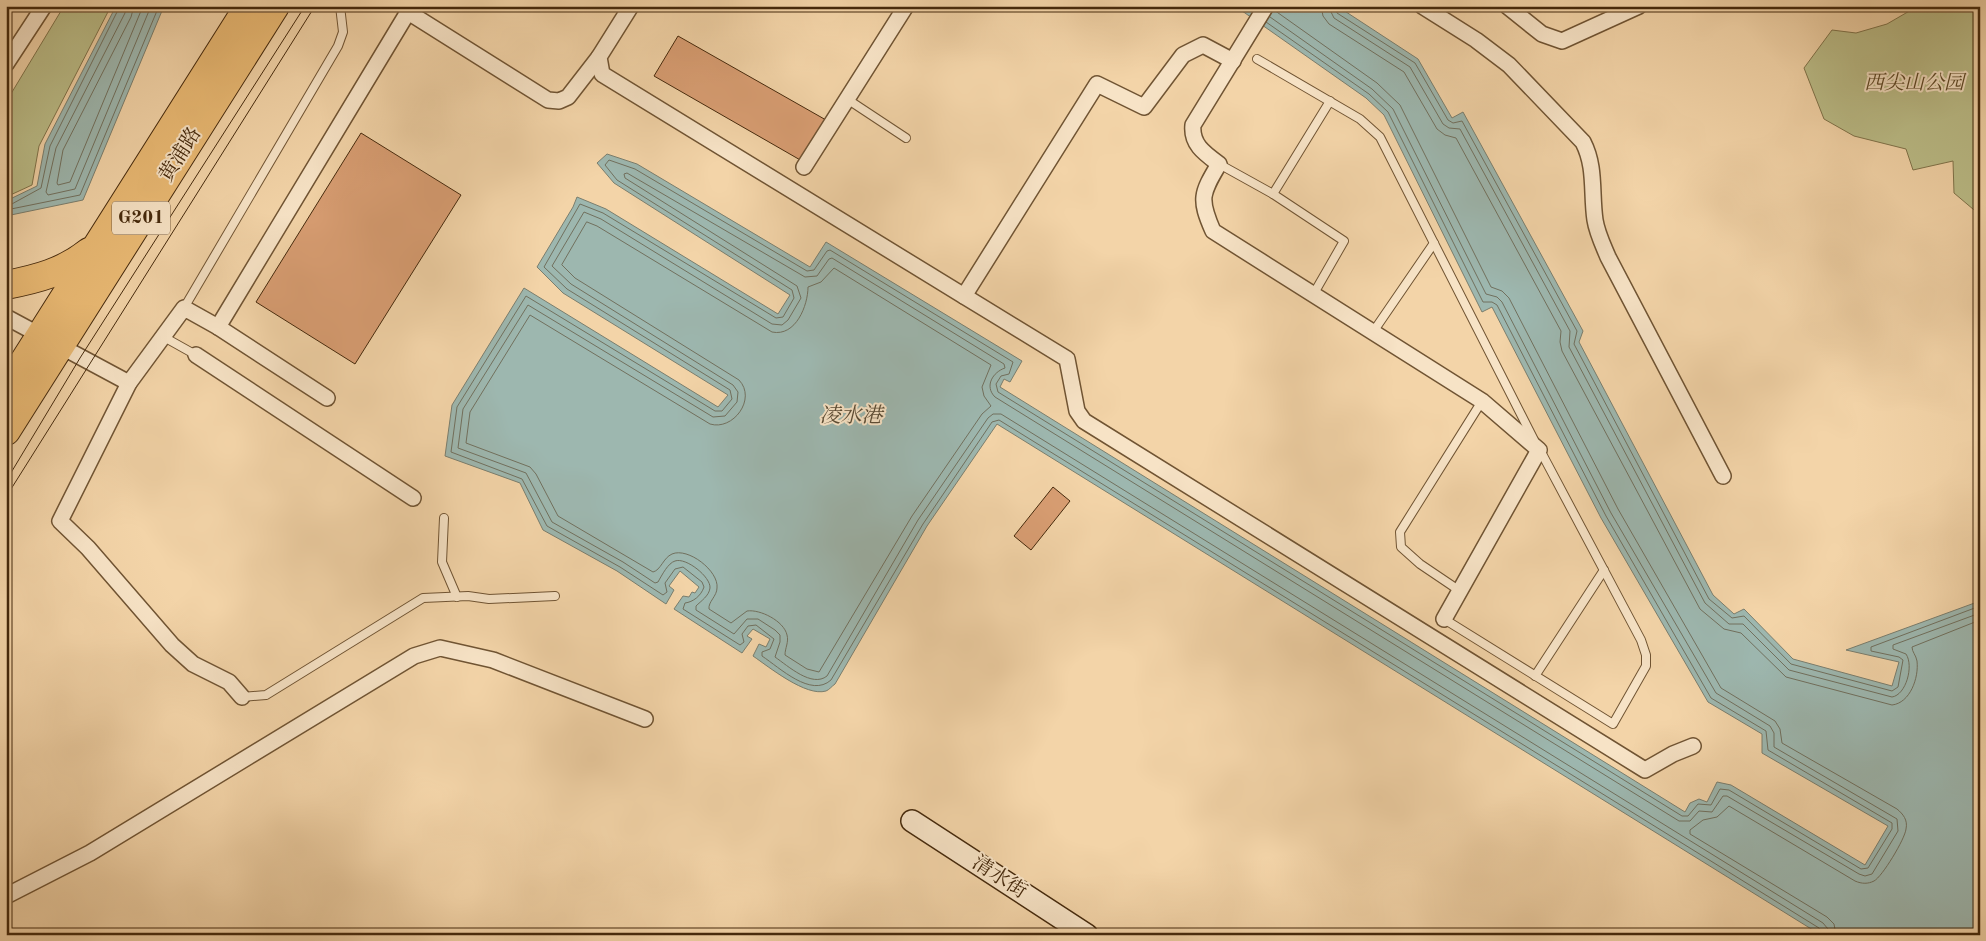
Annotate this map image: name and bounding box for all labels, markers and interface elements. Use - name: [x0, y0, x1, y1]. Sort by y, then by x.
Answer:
- park label: 西尖山公园: [1864, 72, 1967, 94]
- street label: 黄浦路: [155, 123, 205, 186]
- road number: G201: [112, 202, 170, 234]
- water label: 凌水港: [820, 404, 885, 427]
- street label: 清水街: [968, 852, 1031, 903]

